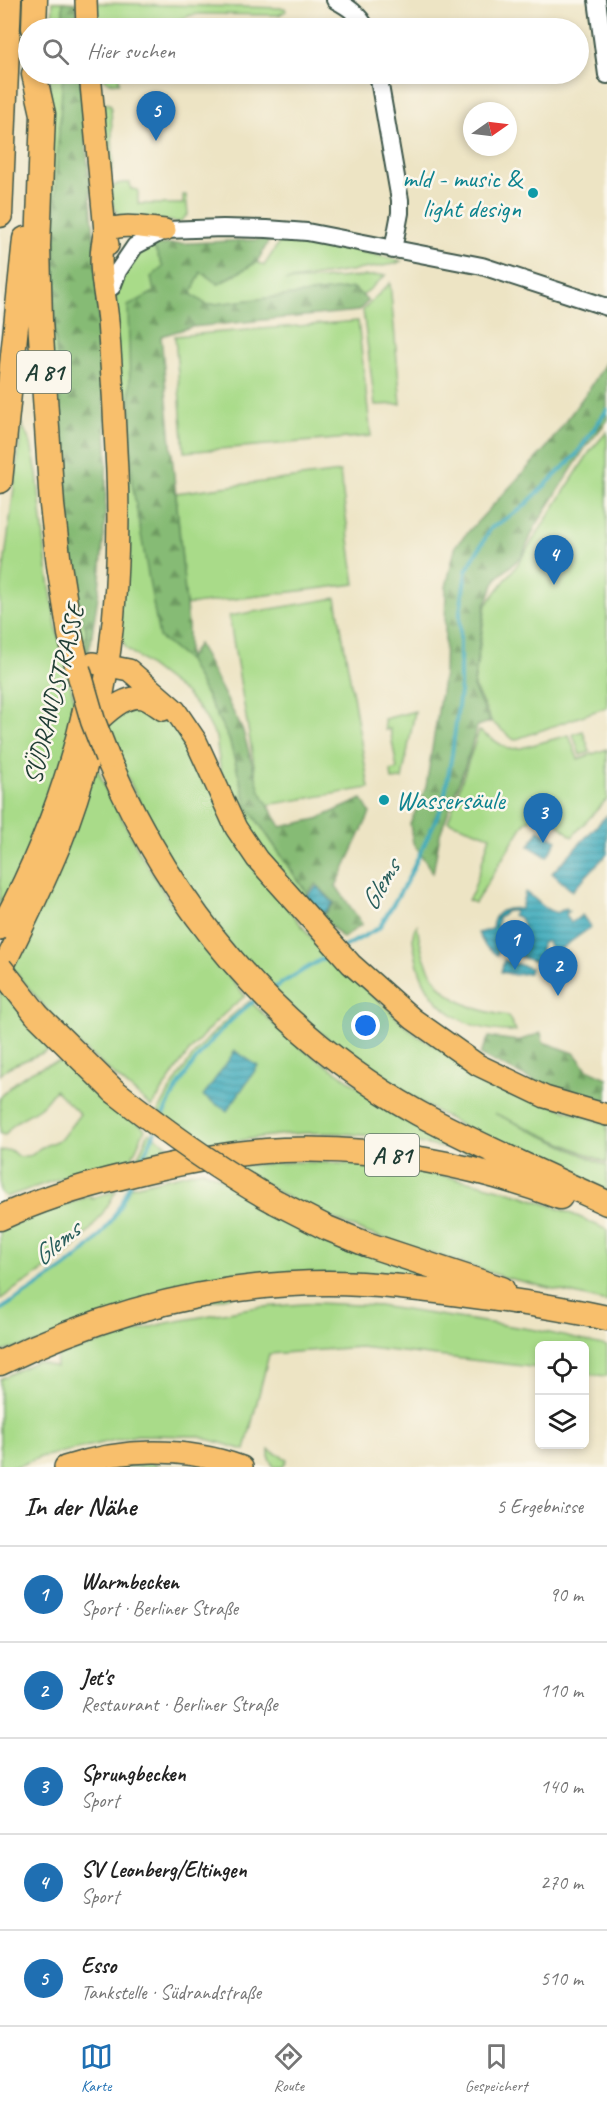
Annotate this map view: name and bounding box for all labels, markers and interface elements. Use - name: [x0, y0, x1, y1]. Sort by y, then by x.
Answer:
- search box: [18, 18, 589, 84]
- icon: search: [39, 35, 72, 68]
- text: Hier suchen: [87, 37, 175, 65]
- pin: 5: [136, 92, 176, 141]
- north arrow: [463, 102, 517, 156]
- place label: mld - music & light design: [402, 162, 524, 225]
- marker: mld - music & light design: [526, 186, 540, 200]
- road number: A 81: [17, 351, 71, 393]
- pin: 4: [534, 536, 574, 585]
- street label: SÜDRANDSTRASSE: [16, 597, 93, 787]
- place label: Wassersäule: [396, 784, 506, 817]
- marker: Wassersäule: [377, 793, 391, 807]
- pin: 3: [524, 794, 562, 843]
- water label: Glems: [352, 850, 410, 916]
- pin: 1: [496, 920, 534, 970]
- pin: 2: [538, 946, 578, 996]
- your location: [351, 1011, 380, 1040]
- road number: A 81: [365, 1134, 419, 1176]
- water label: Glems: [25, 1210, 91, 1273]
- map controls: [535, 1341, 589, 1449]
- button: locate: [535, 1341, 589, 1395]
- button: layers: [535, 1395, 589, 1449]
- text: In der Nähe: [24, 1490, 136, 1523]
- text: 5 Ergebnisse: [496, 1494, 583, 1519]
- text: Warmbecken: [81, 1568, 179, 1596]
- text: 1: [39, 1582, 48, 1607]
- text: 90 m: [549, 1582, 583, 1607]
- text: Sport · Berliner Straße: [81, 1596, 238, 1621]
- text: Jet's: [81, 1664, 113, 1692]
- text: 2: [39, 1678, 48, 1703]
- text: 110 m: [540, 1678, 583, 1703]
- text: Restaurant · Berliner Straße: [81, 1692, 277, 1717]
- text: Sprungbecken: [81, 1760, 186, 1788]
- text: 3: [39, 1774, 48, 1799]
- text: 140 m: [540, 1774, 583, 1799]
- text: Sport: [81, 1788, 119, 1813]
- text: SV Leonberg/Eltingen: [81, 1856, 247, 1884]
- text: 4: [39, 1870, 48, 1895]
- text: 270 m: [540, 1870, 583, 1895]
- text: Sport: [81, 1884, 119, 1909]
- text: Esso: [81, 1952, 116, 1980]
- text: 5: [39, 1966, 48, 1991]
- text: 510 m: [540, 1966, 583, 1991]
- text: Tankstelle · Südrandstraße: [81, 1980, 261, 2005]
- tab: Karte: [80, 2040, 113, 2096]
- tab: Route: [272, 2040, 305, 2096]
- tab: Gespeichert: [465, 2040, 527, 2096]

